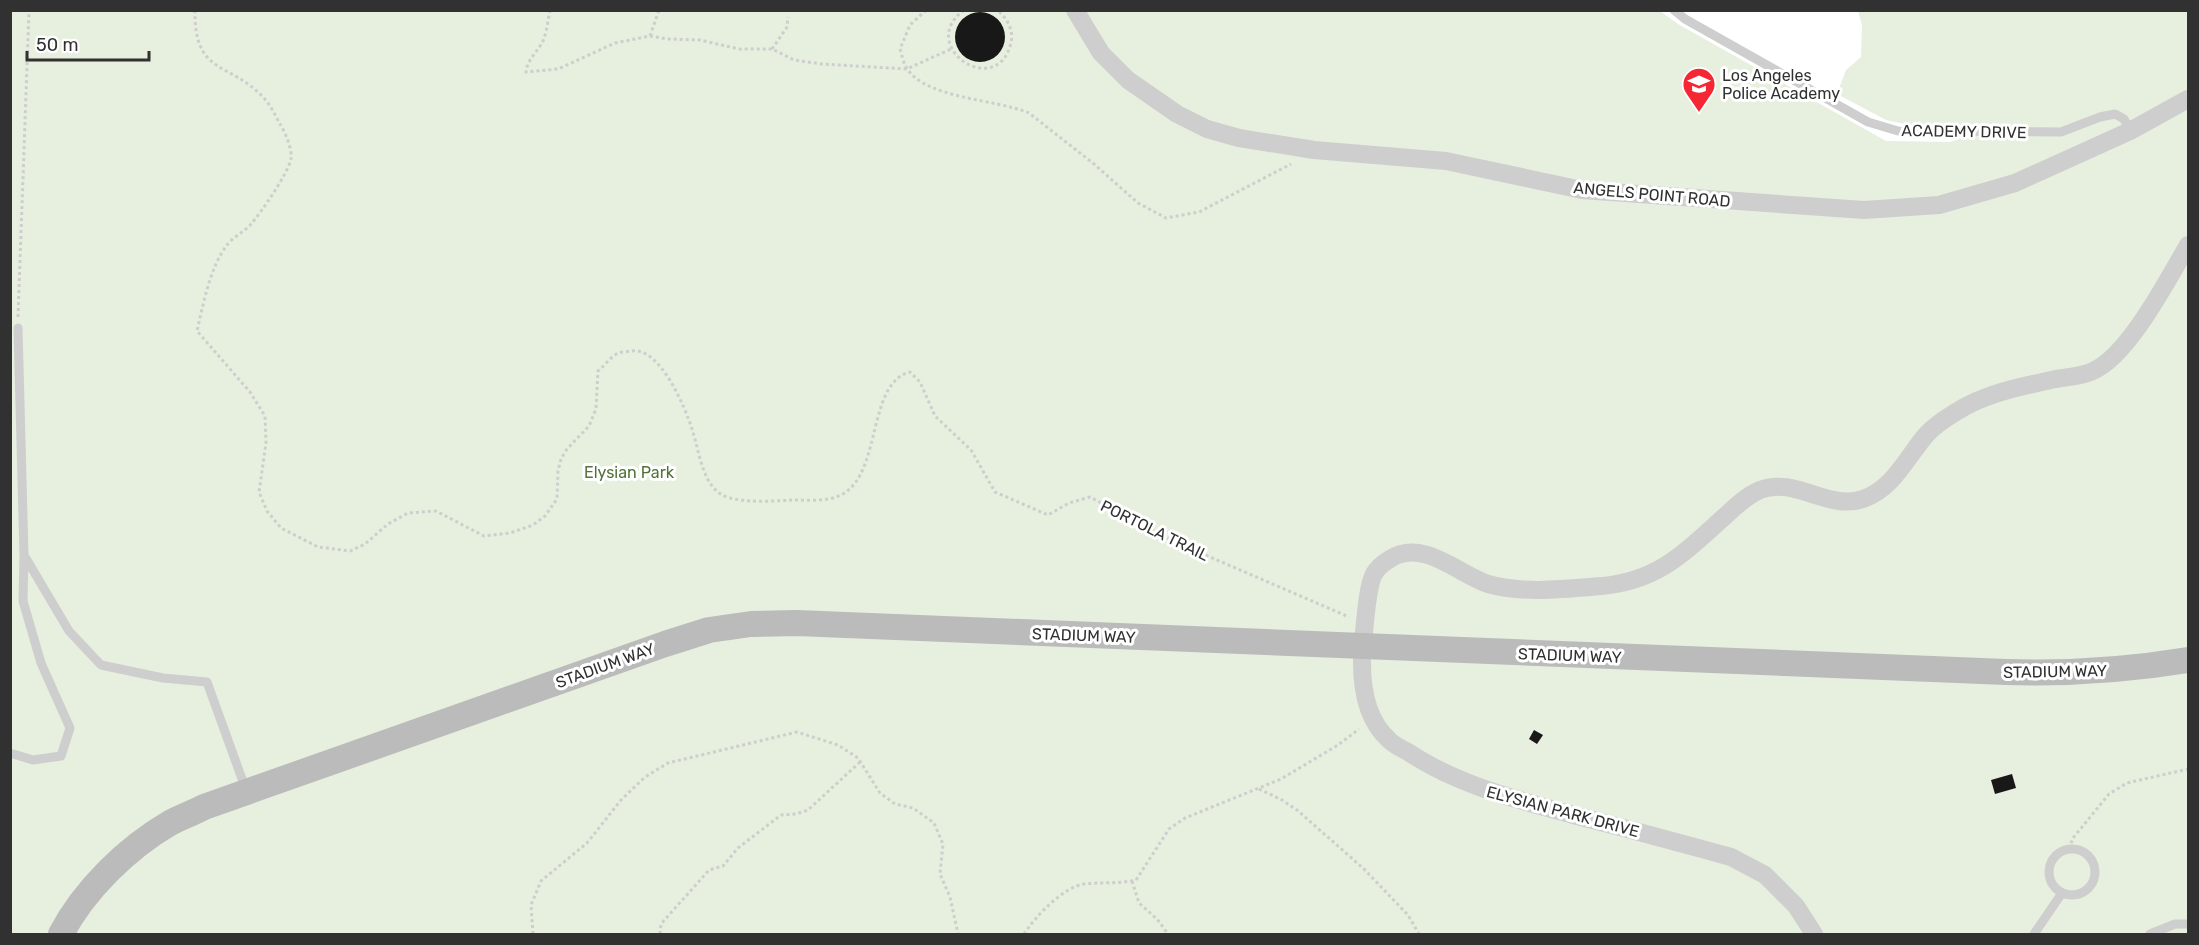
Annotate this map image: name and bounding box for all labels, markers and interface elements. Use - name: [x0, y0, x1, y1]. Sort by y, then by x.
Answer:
- scale bar: [27, 24, 148, 62]
- text: 50 m: [36, 34, 79, 56]
- school or university icon: Los Angeles Police Academy: [1681, 66, 1717, 113]
- place label: Los Angeles Police Academy: [1722, 66, 1840, 103]
- street label: ACADEMY DRIVE: [1901, 121, 2027, 142]
- street label: ANGELS POINT ROAD: [1573, 178, 1731, 211]
- park label: Elysian Park: [584, 463, 675, 482]
- street label: PORTOLA TRAIL: [1098, 496, 1212, 565]
- street label: STADIUM WAY: [1032, 624, 1136, 647]
- street label: STADIUM WAY: [553, 639, 657, 692]
- street label: STADIUM WAY: [1518, 644, 1622, 667]
- street label: STADIUM WAY: [2003, 661, 2107, 682]
- street label: ELYSIAN PARK DRIVE: [1484, 782, 1641, 841]

